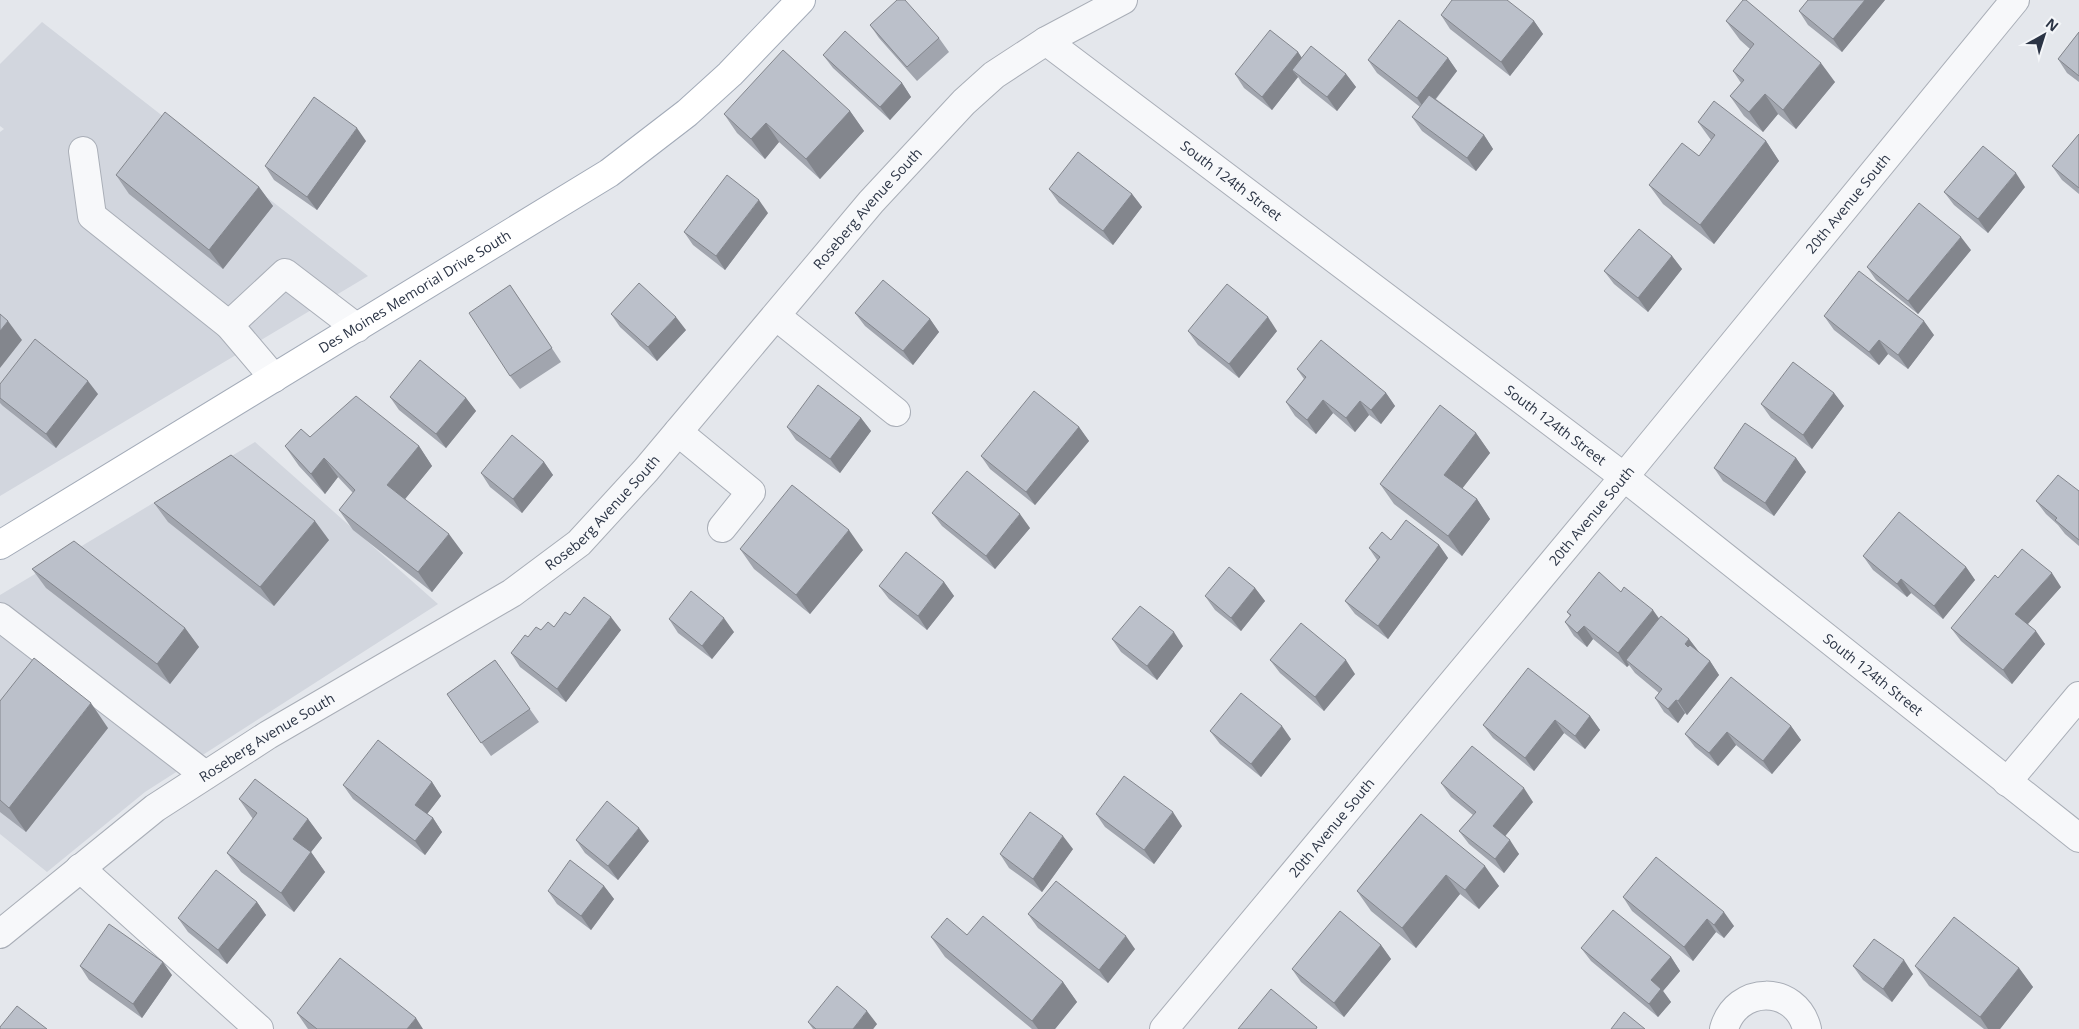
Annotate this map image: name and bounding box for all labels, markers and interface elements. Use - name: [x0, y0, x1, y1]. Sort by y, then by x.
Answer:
- north arrow: [2019, 10, 2069, 60]
- text: N: [2042, 14, 2063, 35]
- street label: South 124th Street: [1177, 136, 1286, 225]
- street label: Roseberg Avenue South: [809, 143, 926, 273]
- street label: 20th Avenue South: [1801, 149, 1894, 257]
- street label: Des Moines Memorial Drive South: [315, 225, 514, 357]
- street label: South 124th Street: [1501, 380, 1610, 469]
- street label: Roseberg Avenue South: [541, 451, 664, 574]
- street label: 20th Avenue South: [1544, 462, 1638, 569]
- street label: South 124th Street: [1820, 629, 1927, 720]
- street label: Roseberg Avenue South: [195, 688, 338, 786]
- street label: 20th Avenue South: [1284, 774, 1378, 881]

